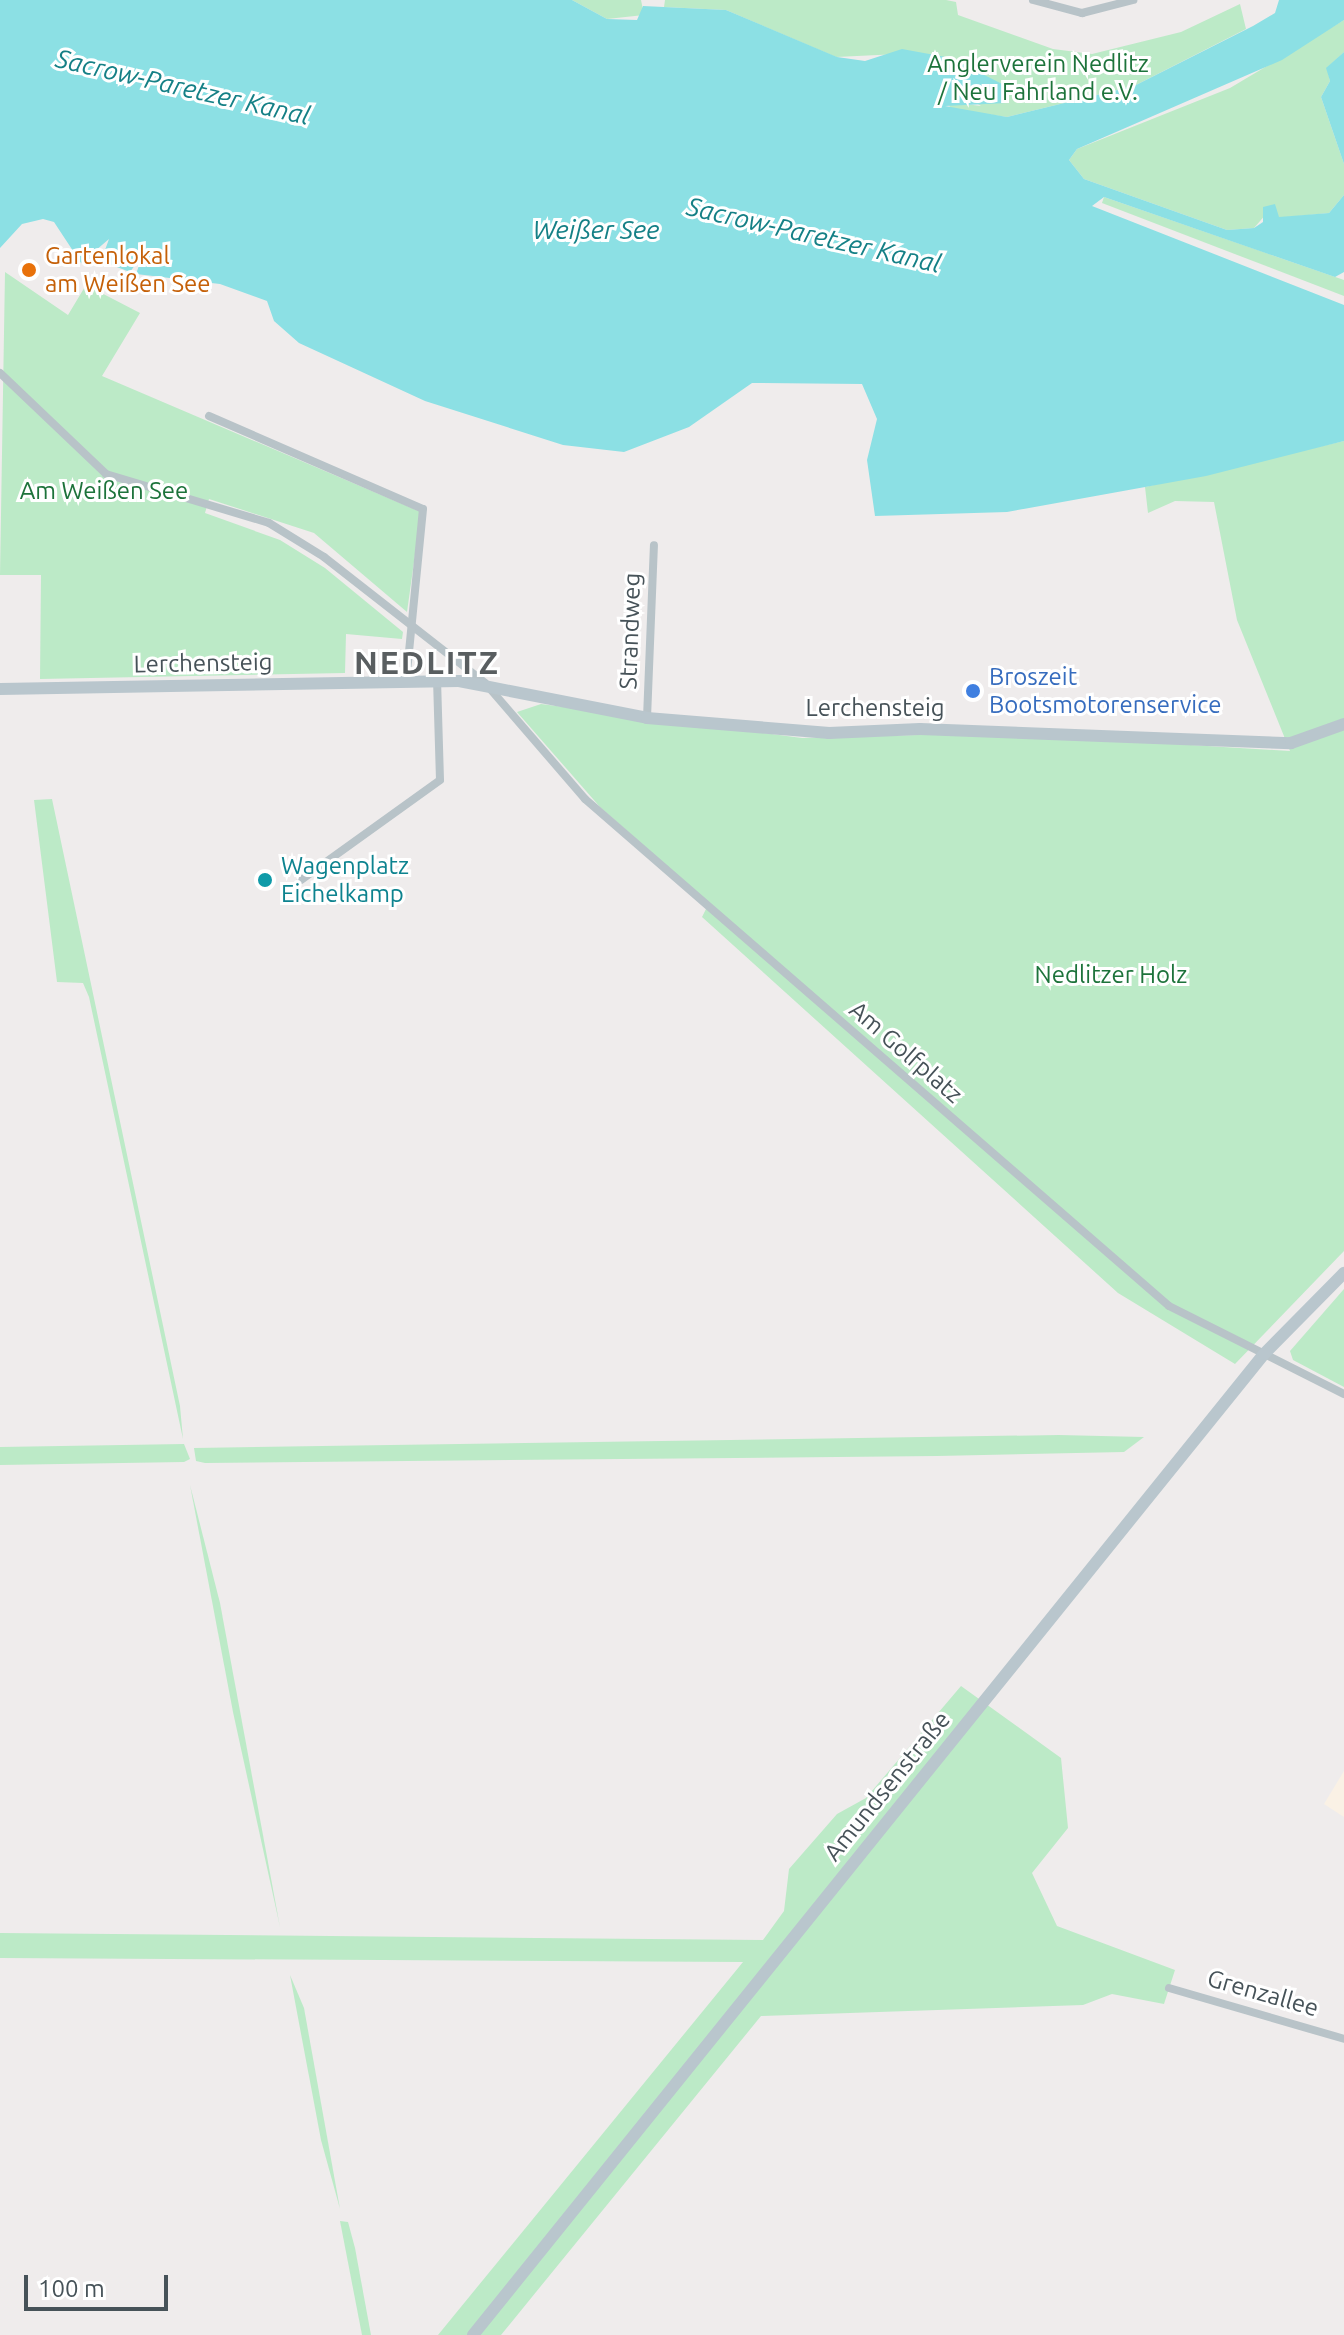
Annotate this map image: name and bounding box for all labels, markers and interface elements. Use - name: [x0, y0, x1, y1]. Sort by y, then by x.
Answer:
- water label: Sacrow-Paretzer Kanal: [53, 43, 313, 131]
- park label: Anglerverein Nedlitz / Neu Fahrland e.V.: [927, 50, 1149, 106]
- water label: Sacrow-Paretzer Kanal: [684, 191, 944, 279]
- water label: Weißer See: [533, 214, 659, 246]
- place label: Gartenlokal am Weißen See: [45, 242, 210, 298]
- marker: Gartenlokal am Weißen See: [20, 261, 38, 279]
- park label: Am Weißen See: [20, 477, 188, 505]
- street label: Strandweg: [614, 572, 646, 690]
- district label: NEDLITZ: [354, 643, 500, 681]
- street label: Lerchensteig: [133, 647, 273, 679]
- place label: Broszeit Bootsmotorenservice: [989, 663, 1222, 719]
- marker: Broszeit Bootsmotorenservice: [964, 682, 982, 700]
- street label: Lerchensteig: [805, 694, 945, 722]
- place label: Wagenplatz Eichelkamp: [281, 852, 409, 908]
- marker: Wagenplatz Eichelkamp: [256, 871, 274, 889]
- park label: Nedlitzer Holz: [1035, 961, 1187, 989]
- street label: Am Golfplatz: [844, 995, 968, 1109]
- street label: Amundsenstraße: [818, 1705, 956, 1867]
- street label: Grenzallee: [1204, 1963, 1322, 2023]
- scale bar: [28, 2259, 172, 2309]
- text: 100 m: [38, 2275, 105, 2302]

